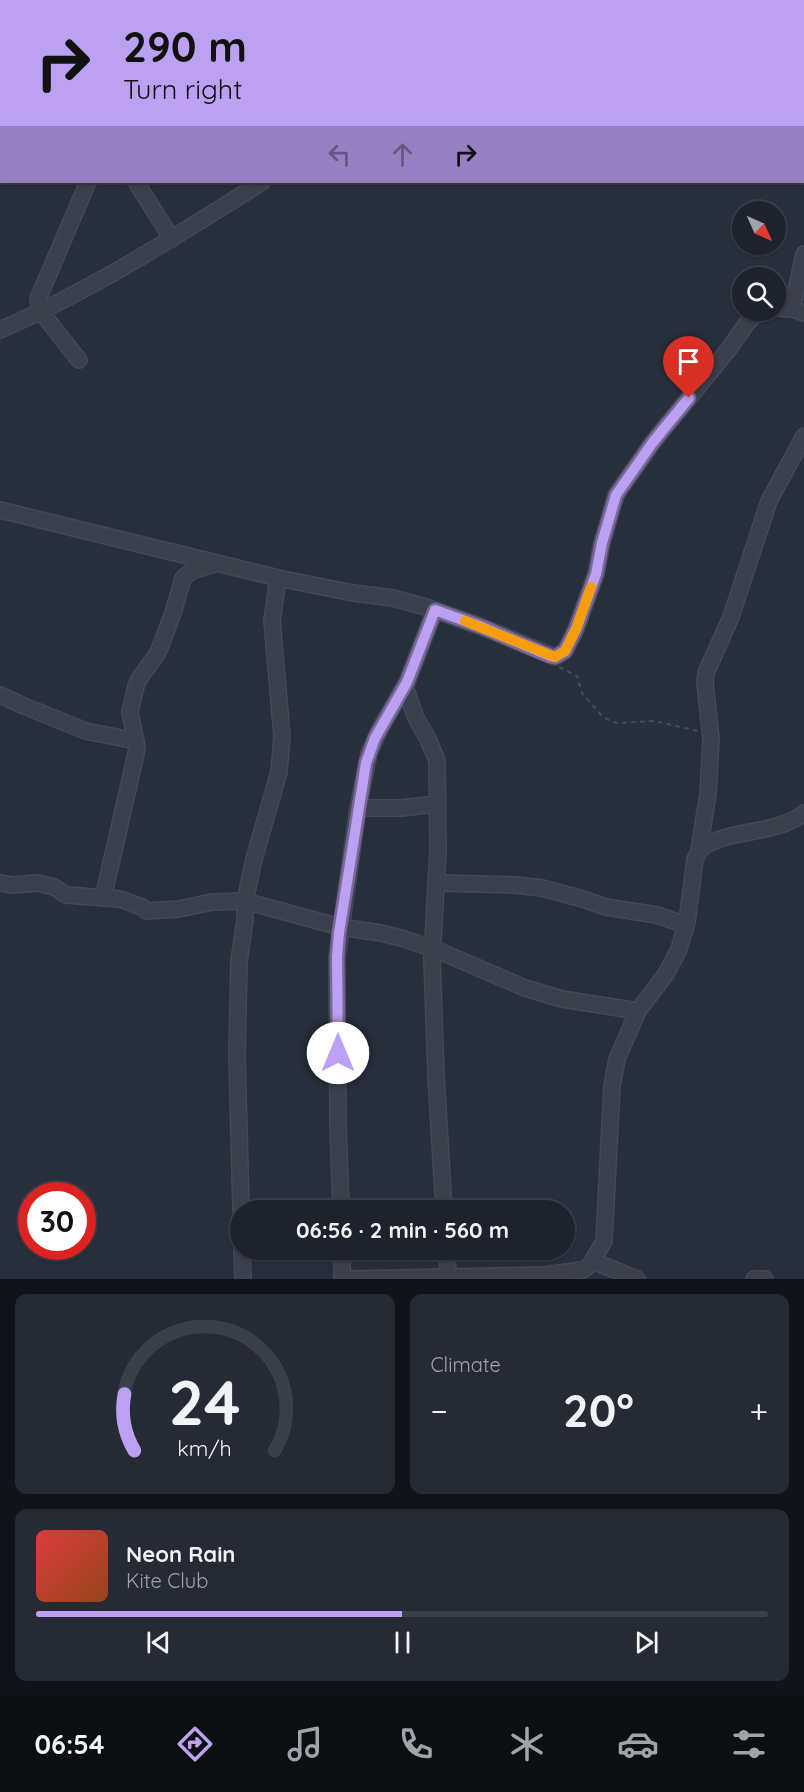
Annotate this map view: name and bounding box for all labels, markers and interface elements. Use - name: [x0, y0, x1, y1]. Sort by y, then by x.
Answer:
- text: 290 m: [123, 20, 247, 73]
- icon: right: [24, 24, 102, 102]
- text: Turn right: [123, 72, 242, 106]
- icon: left: [323, 138, 356, 171]
- icon: ahead: [386, 138, 419, 171]
- icon: right: [449, 138, 482, 171]
- north arrow: [732, 201, 786, 255]
- map controls: [732, 201, 786, 321]
- button: search: [732, 267, 786, 321]
- pin: [663, 336, 714, 398]
- icon: arrive: [672, 345, 705, 378]
- position arrow: [306, 1021, 370, 1085]
- speed limit sign: 30: [18, 1182, 96, 1260]
- text: 06:56 · 2 min · 560 m: [296, 1216, 509, 1244]
- text: Climate: [431, 1352, 501, 1377]
- text: 24: [169, 1363, 241, 1441]
- text: 20°: [563, 1382, 634, 1438]
- text: −: [431, 1390, 448, 1431]
- text: +: [749, 1390, 768, 1431]
- text: km/h: [178, 1435, 232, 1461]
- text: Neon Rain: [126, 1540, 235, 1568]
- text: Kite Club: [126, 1568, 208, 1593]
- icon: previous: [142, 1626, 175, 1659]
- icon: pause: [386, 1626, 419, 1659]
- icon: next: [630, 1626, 663, 1659]
- icon: directions: [174, 1723, 216, 1765]
- icon: music: [284, 1723, 326, 1765]
- icon: phone: [395, 1723, 437, 1765]
- icon: climate: [506, 1723, 548, 1765]
- icon: car: [617, 1723, 659, 1765]
- icon: filters: [728, 1723, 770, 1765]
- text: 06:54: [34, 1727, 105, 1761]

